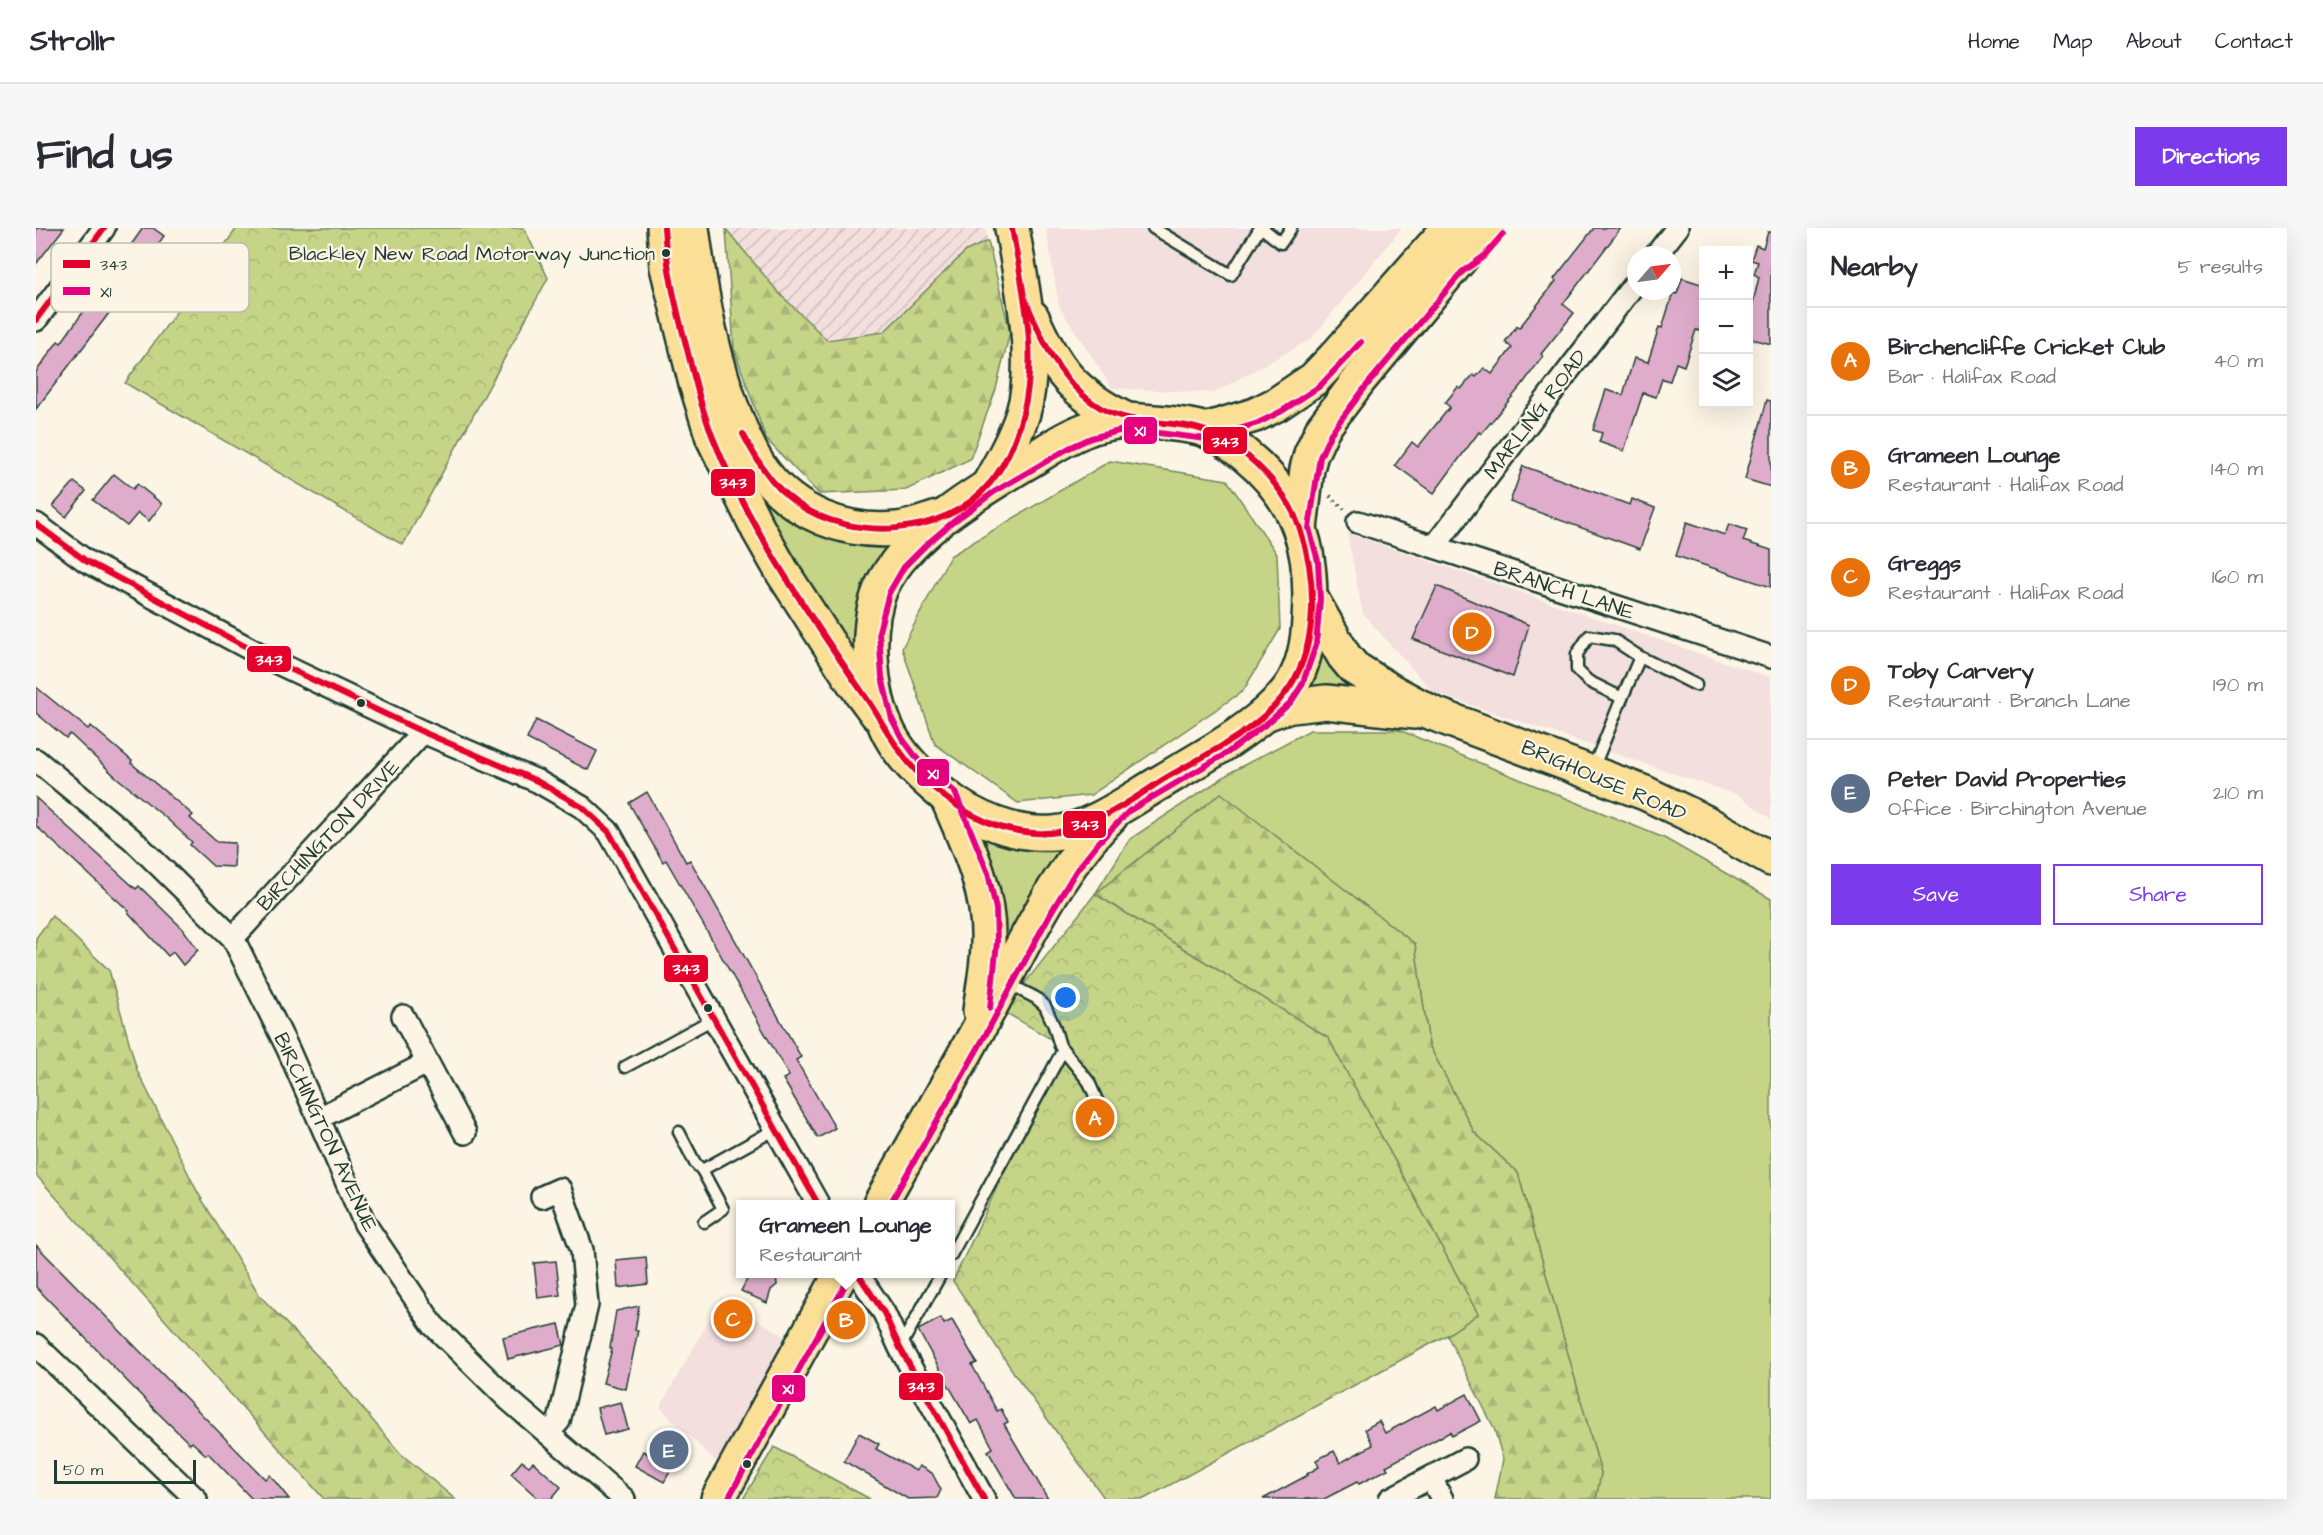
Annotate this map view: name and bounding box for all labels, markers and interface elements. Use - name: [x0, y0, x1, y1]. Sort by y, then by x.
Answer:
- text: Strollr: [30, 22, 115, 61]
- text: Home: [1968, 27, 2020, 56]
- text: Map: [2053, 27, 2093, 56]
- text: About: [2126, 27, 2182, 56]
- text: Contact: [2215, 27, 2293, 56]
- text: Find us: [36, 127, 173, 185]
- button: Directions: [2135, 127, 2287, 186]
- place label: Blackley New Road Motorway Junction: [289, 240, 655, 269]
- legend: [51, 243, 249, 312]
- north arrow: [1627, 246, 1681, 300]
- map controls: [1699, 246, 1753, 408]
- button: +: [1699, 246, 1753, 300]
- marker: Blackley New Road Motorway Junction: [660, 247, 672, 259]
- text: Nearby: [1831, 249, 1918, 285]
- text: 5 results: [2178, 253, 2263, 281]
- text: 343: [100, 254, 127, 276]
- text: X1: [100, 281, 112, 303]
- button: −: [1699, 300, 1753, 354]
- text: Birchencliffe Cricket Club: [1888, 332, 2165, 363]
- street label: MARLING ROAD: [1477, 343, 1594, 485]
- text: A: [1844, 347, 1857, 375]
- text: 40 m: [2213, 347, 2263, 375]
- button: layers: [1699, 354, 1753, 408]
- text: Bar · Halifax Road: [1888, 363, 2056, 391]
- line badge: X1: [1123, 416, 1158, 445]
- text: X1: [1134, 420, 1147, 442]
- line badge: 343: [1202, 426, 1248, 455]
- text: 343: [1210, 431, 1239, 453]
- text: Grameen Lounge: [1888, 440, 2060, 471]
- text: B: [1843, 455, 1858, 483]
- text: 140 m: [2211, 455, 2263, 483]
- line badge: 343: [710, 468, 756, 497]
- text: Restaurant · Halifax Road: [1888, 471, 2124, 499]
- text: 343: [718, 472, 747, 494]
- text: Greggs: [1888, 548, 1961, 579]
- street label: BRANCH LANE: [1490, 554, 1638, 627]
- text: C: [1843, 563, 1858, 591]
- text: 160 m: [2212, 563, 2263, 591]
- text: Restaurant · Halifax Road: [1888, 579, 2124, 607]
- pin: D: [1452, 610, 1492, 654]
- line badge: 343: [246, 645, 292, 673]
- text: 343: [254, 649, 283, 671]
- text: Toby Carvery: [1888, 656, 2034, 687]
- text: D: [1844, 671, 1857, 699]
- text: 190 m: [2213, 671, 2263, 699]
- text: Restaurant · Branch Lane: [1888, 687, 2131, 715]
- unlabelled marker: [355, 697, 367, 709]
- street label: BRIGHOUSE ROAD: [1517, 733, 1691, 828]
- street label: BIRCHINGTON DRIVE: [250, 753, 407, 918]
- line badge: X1: [916, 758, 950, 787]
- text: X1: [927, 763, 940, 785]
- text: Peter David Properties: [1888, 764, 2126, 795]
- text: E: [1845, 779, 1856, 807]
- text: 210 m: [2213, 779, 2263, 807]
- text: Office · Birchington Avenue: [1888, 795, 2147, 823]
- line badge: 343: [1062, 810, 1107, 839]
- text: 343: [1070, 814, 1099, 836]
- button: Save: [1831, 864, 2041, 925]
- button: Share: [2053, 864, 2263, 925]
- line badge: 343: [663, 954, 709, 983]
- text: 343: [671, 958, 700, 980]
- your location: [1051, 983, 1080, 1012]
- unlabelled marker: [702, 1002, 714, 1014]
- street label: BIRCHINGTON AVENUE: [267, 1028, 385, 1237]
- pin: A: [1076, 1096, 1114, 1140]
- popup: [736, 1200, 955, 1278]
- text: Grameen Lounge: [759, 1210, 932, 1241]
- text: Restaurant: [759, 1241, 862, 1269]
- pin: C: [714, 1296, 752, 1342]
- pin: B: [826, 1298, 866, 1342]
- line badge: 343: [898, 1372, 944, 1401]
- line badge: X1: [771, 1374, 806, 1403]
- text: 343: [906, 1376, 935, 1398]
- text: X1: [782, 1378, 795, 1400]
- pin: E: [650, 1428, 688, 1472]
- scale bar: [54, 1457, 196, 1484]
- unlabelled marker: [741, 1458, 753, 1470]
- text: 50 m: [63, 1459, 103, 1481]

